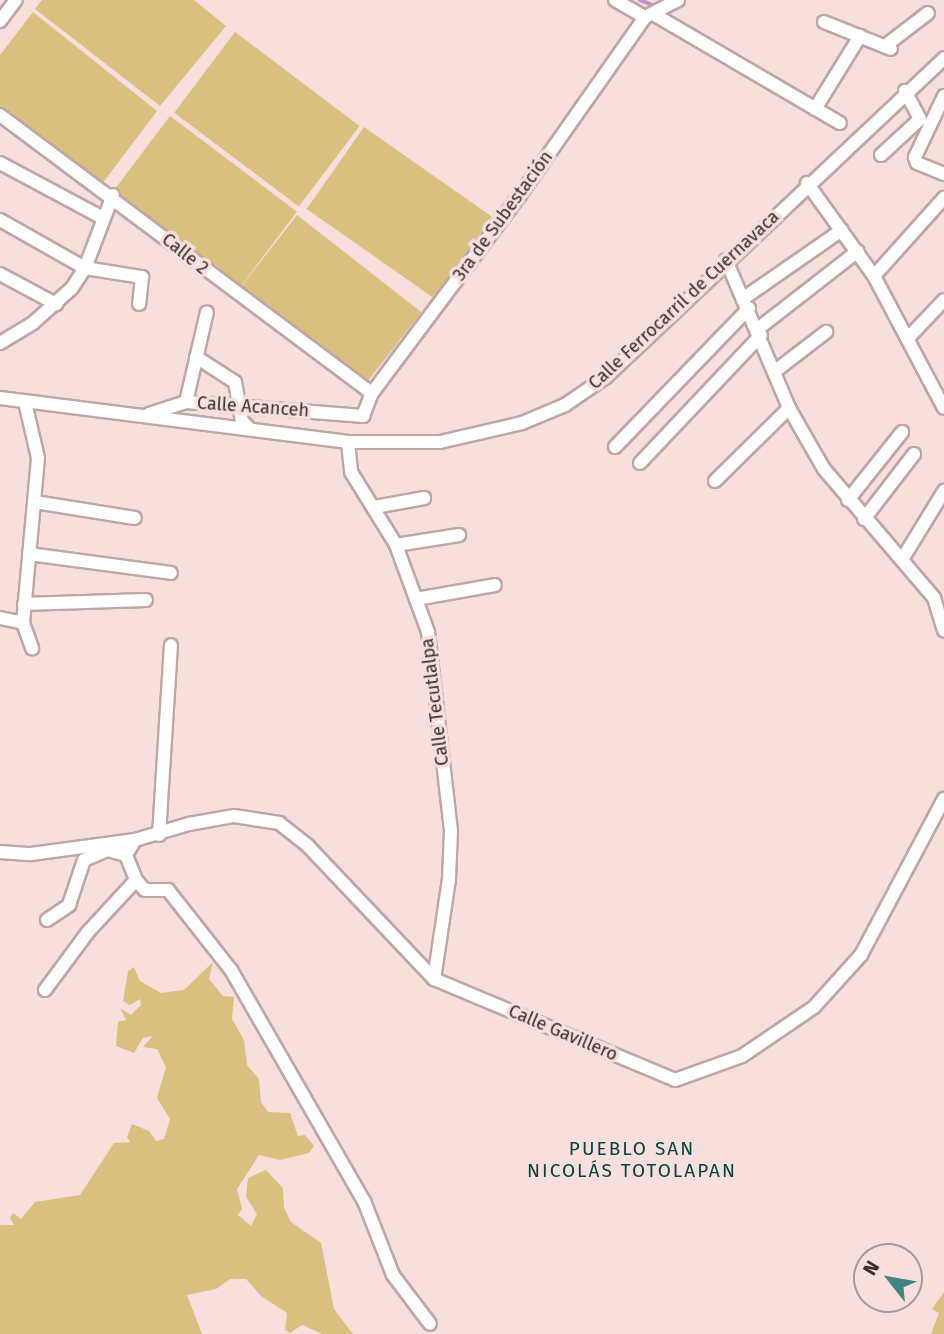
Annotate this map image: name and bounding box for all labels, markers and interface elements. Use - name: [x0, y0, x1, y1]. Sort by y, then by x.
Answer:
- street label: 3ra de Subestación: [449, 147, 557, 285]
- street label: Calle Ferrocarril de Cuernavaca: [584, 206, 784, 394]
- street label: Calle 2: [157, 229, 213, 279]
- street label: Calle Acanceh: [196, 392, 310, 422]
- street label: Calle Tecutlalpa: [416, 637, 454, 767]
- street label: Calle Gavillero: [505, 1000, 621, 1066]
- district label: PUEBLO SAN NICOLÁS TOTOLAPAN: [529, 1138, 735, 1182]
- north arrow: [853, 1243, 923, 1313]
- text: N: [858, 1257, 884, 1279]

